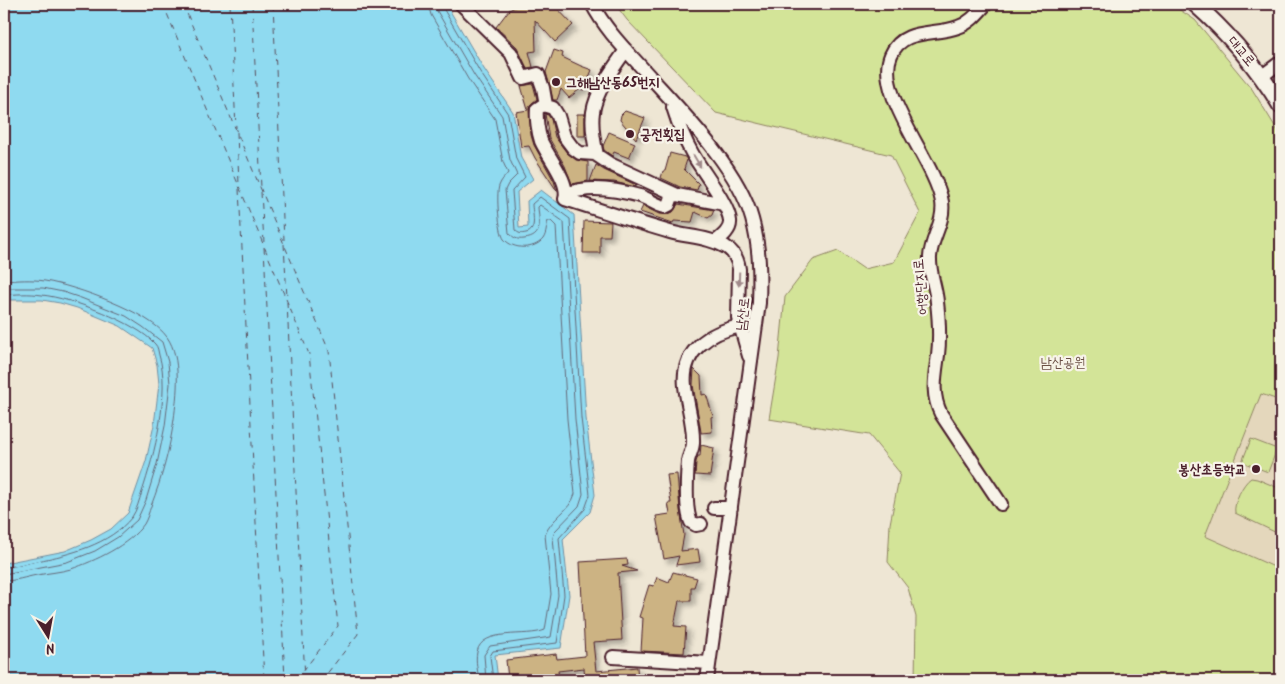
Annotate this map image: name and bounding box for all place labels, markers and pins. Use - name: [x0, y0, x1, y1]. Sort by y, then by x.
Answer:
- place label: 그해남산동65번지: [566, 72, 660, 94]
- marker: 그해남산동65번지: [550, 76, 562, 88]
- place label: 궁전횟집: [640, 124, 685, 146]
- marker: 궁전횟집: [624, 128, 636, 140]
- place label: 봉산초등학교: [1178, 459, 1246, 481]
- marker: 봉산초등학교: [1250, 463, 1262, 475]

